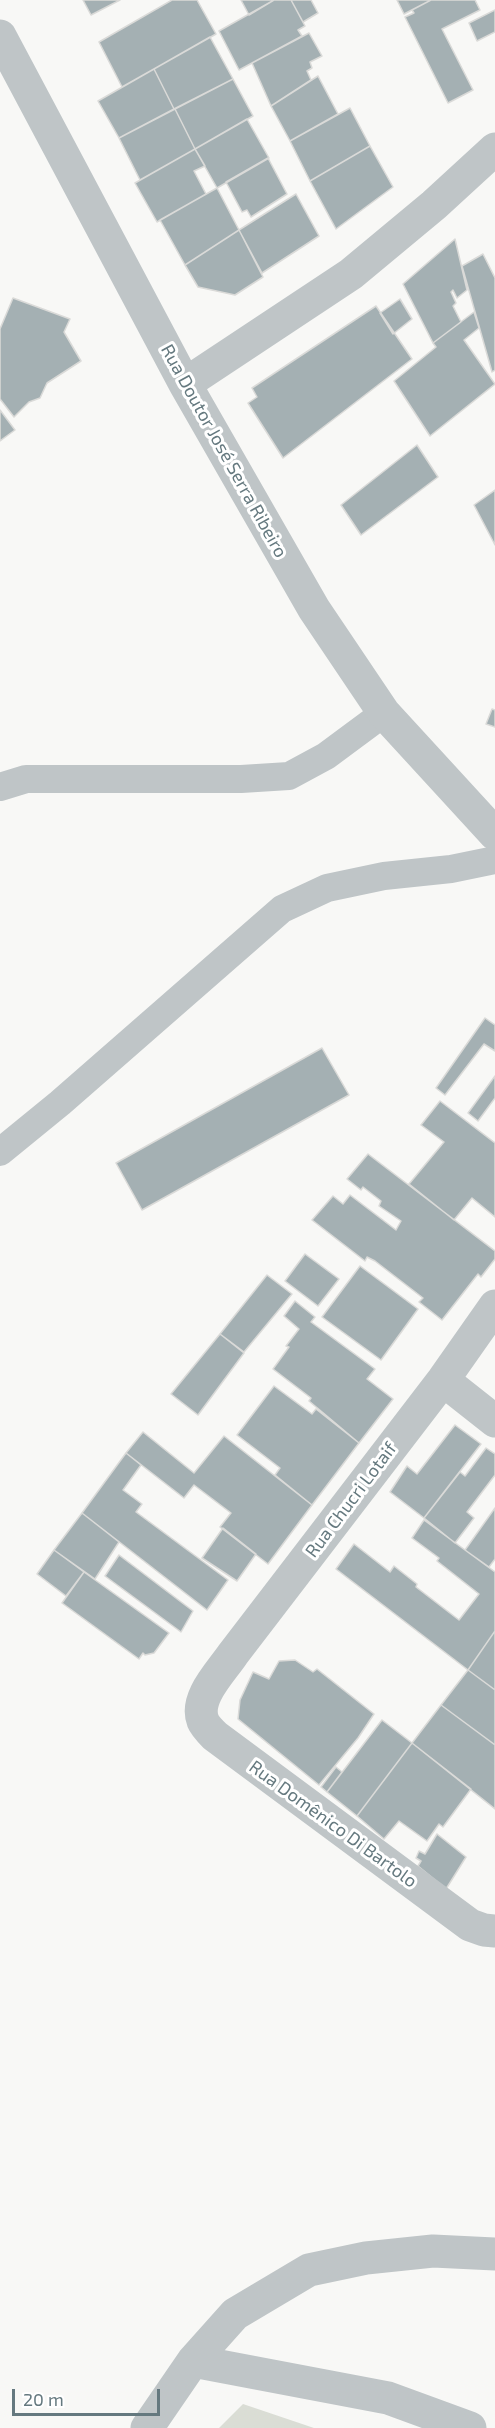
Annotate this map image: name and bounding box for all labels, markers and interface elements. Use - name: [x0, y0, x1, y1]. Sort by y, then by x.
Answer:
- street label: Rua Doutor José Serra Ribeiro: [156, 341, 292, 561]
- street label: Rua Chucri Lotaif: [301, 1438, 401, 1562]
- street label: Rua Domênico Di Bartolo: [245, 1756, 421, 1892]
- scale bar: [15, 2377, 164, 2415]
- text: 20 m: [23, 2388, 64, 2410]

